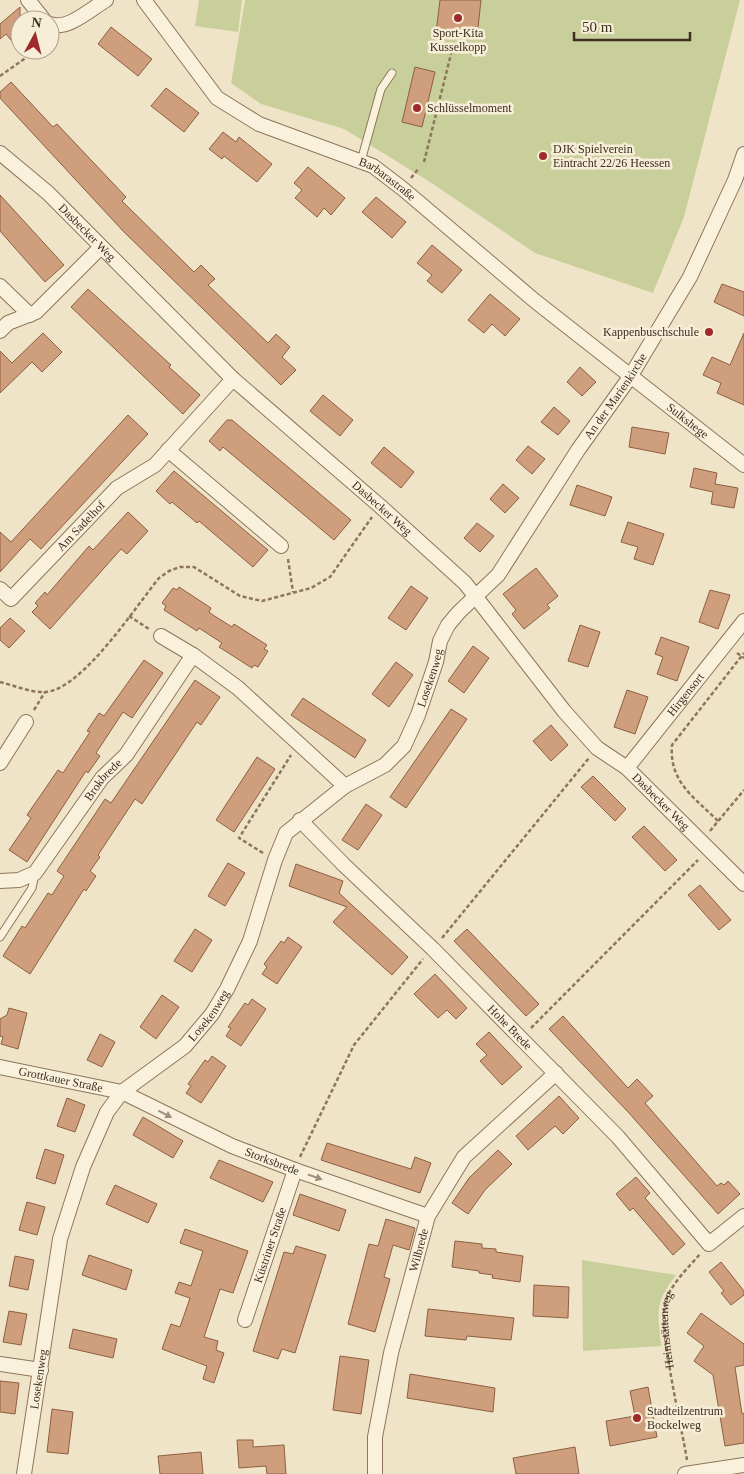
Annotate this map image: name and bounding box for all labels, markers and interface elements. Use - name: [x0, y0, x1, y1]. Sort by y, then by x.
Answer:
- north arrow: [10, 10, 60, 60]
- scale bar: [574, 10, 690, 42]
- marker: Sport-Kita Kusselkopp: [452, 12, 464, 24]
- text: N: [31, 15, 42, 31]
- text: 50 m: [582, 19, 613, 35]
- place label: Sport-Kita Kusselkopp: [430, 26, 486, 54]
- place label: Schlüsselmoment: [427, 101, 512, 115]
- marker: Schlüsselmoment: [411, 102, 423, 114]
- place label: DJK Spielverein Eintracht 22/26 Heessen: [553, 142, 670, 170]
- marker: DJK Spielverein Eintracht 22/26 Heessen: [537, 150, 549, 162]
- street label: Barbarastraße: [357, 154, 419, 204]
- street label: Dasbecker Weg: [56, 201, 119, 264]
- place label: Kappenbuschschule: [603, 325, 699, 339]
- marker: Kappenbuschschule: [703, 326, 715, 338]
- street label: An der Marienkirche: [581, 351, 650, 442]
- street label: Sulkshege: [664, 400, 711, 442]
- street label: Dasbecker Weg: [349, 478, 415, 538]
- street label: Am Sadelhof: [54, 498, 108, 554]
- street label: Losekenweg: [414, 648, 445, 709]
- street label: Hirgensort: [664, 670, 707, 719]
- street label: Brokbrede: [81, 756, 125, 803]
- street label: Dasbecker Weg: [629, 770, 693, 833]
- street label: Losekenweg: [185, 987, 232, 1044]
- street label: Hohe Brede: [485, 1002, 535, 1053]
- street label: Grottkauer Straße: [17, 1064, 104, 1095]
- one-way arrow: [158, 1110, 172, 1118]
- street label: Storksbrede: [243, 1145, 301, 1178]
- one-way arrow: [307, 1174, 322, 1181]
- street label: Küstriner Straße: [251, 1205, 289, 1285]
- street label: Wilbrede: [406, 1227, 431, 1273]
- street label: Heimstättenweg: [657, 1289, 677, 1370]
- street label: Losekenweg: [27, 1348, 50, 1410]
- place label: Stadteilzentrum Bockelweg: [647, 1404, 724, 1432]
- marker: Stadteilzentrum Bockelweg: [631, 1412, 643, 1424]

